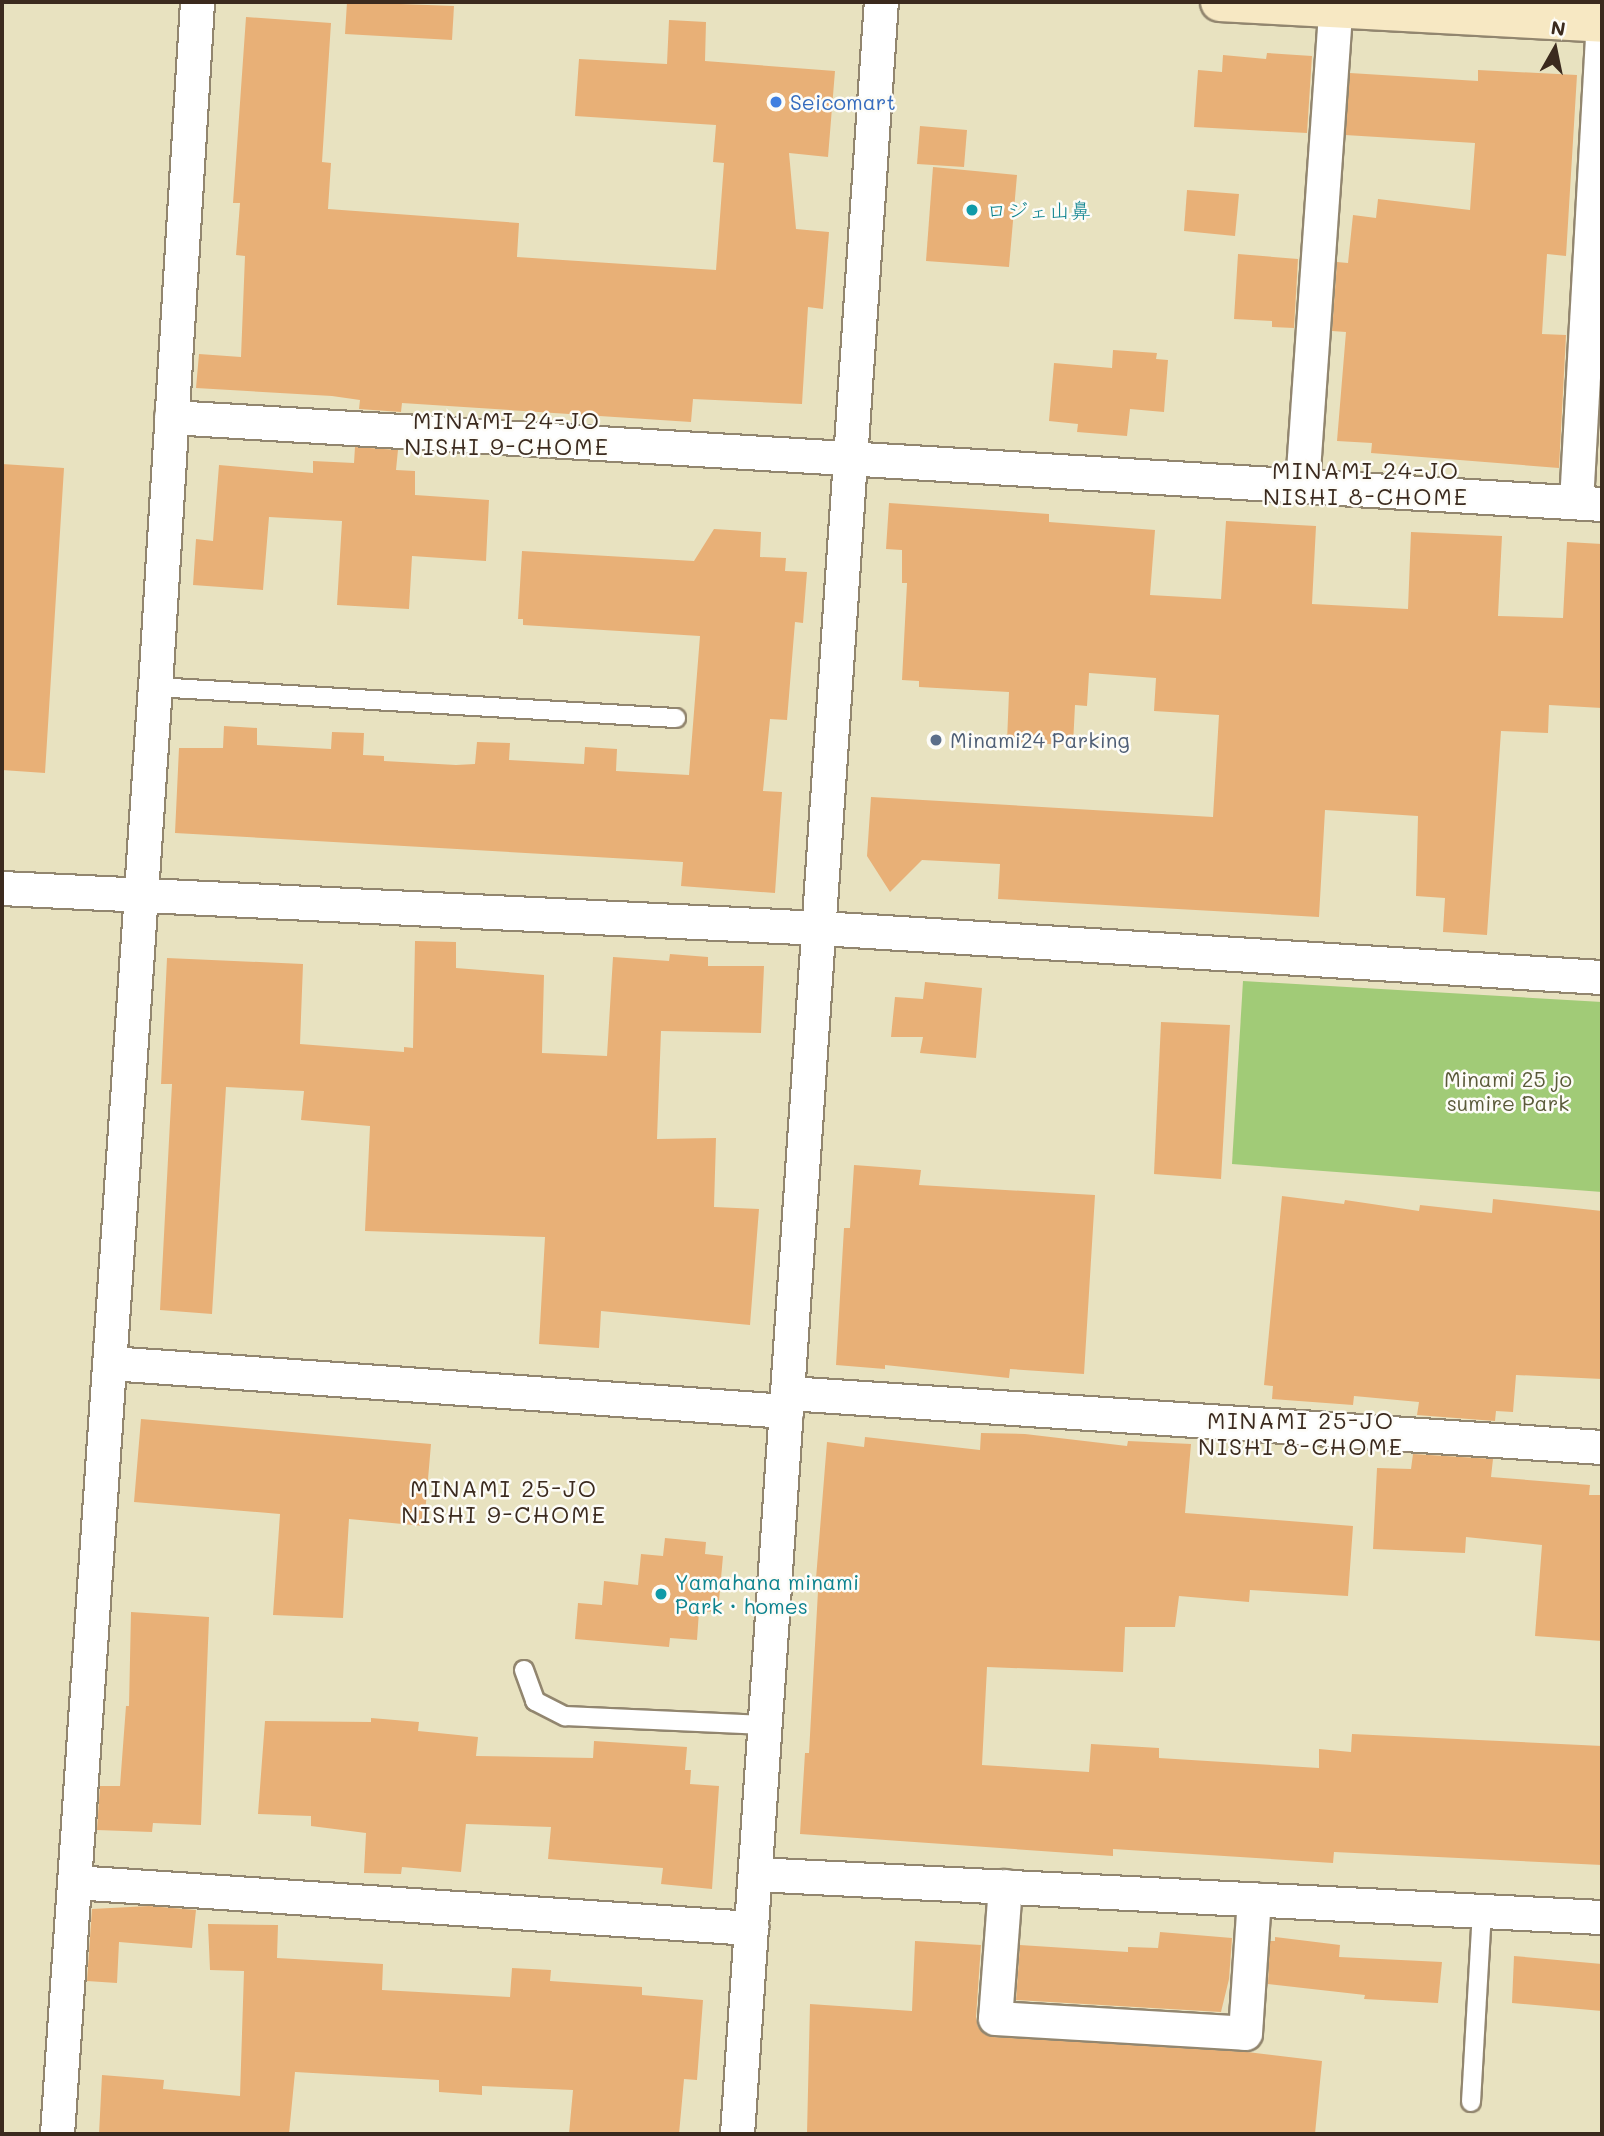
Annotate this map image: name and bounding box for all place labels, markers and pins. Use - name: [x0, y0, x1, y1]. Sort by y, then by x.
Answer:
- place label: Seicomart: [790, 89, 896, 115]
- marker: Seicomart: [768, 94, 784, 110]
- place label: ロジェ山鼻: [986, 197, 1091, 223]
- marker: ロジェ山鼻: [964, 202, 980, 218]
- place label: Minami24 Parking: [950, 727, 1130, 753]
- marker: Minami24 Parking: [928, 732, 944, 748]
- place label: Yamahana minami Park・homes: [675, 1569, 859, 1619]
- marker: Yamahana minami Park・homes: [653, 1586, 669, 1602]

